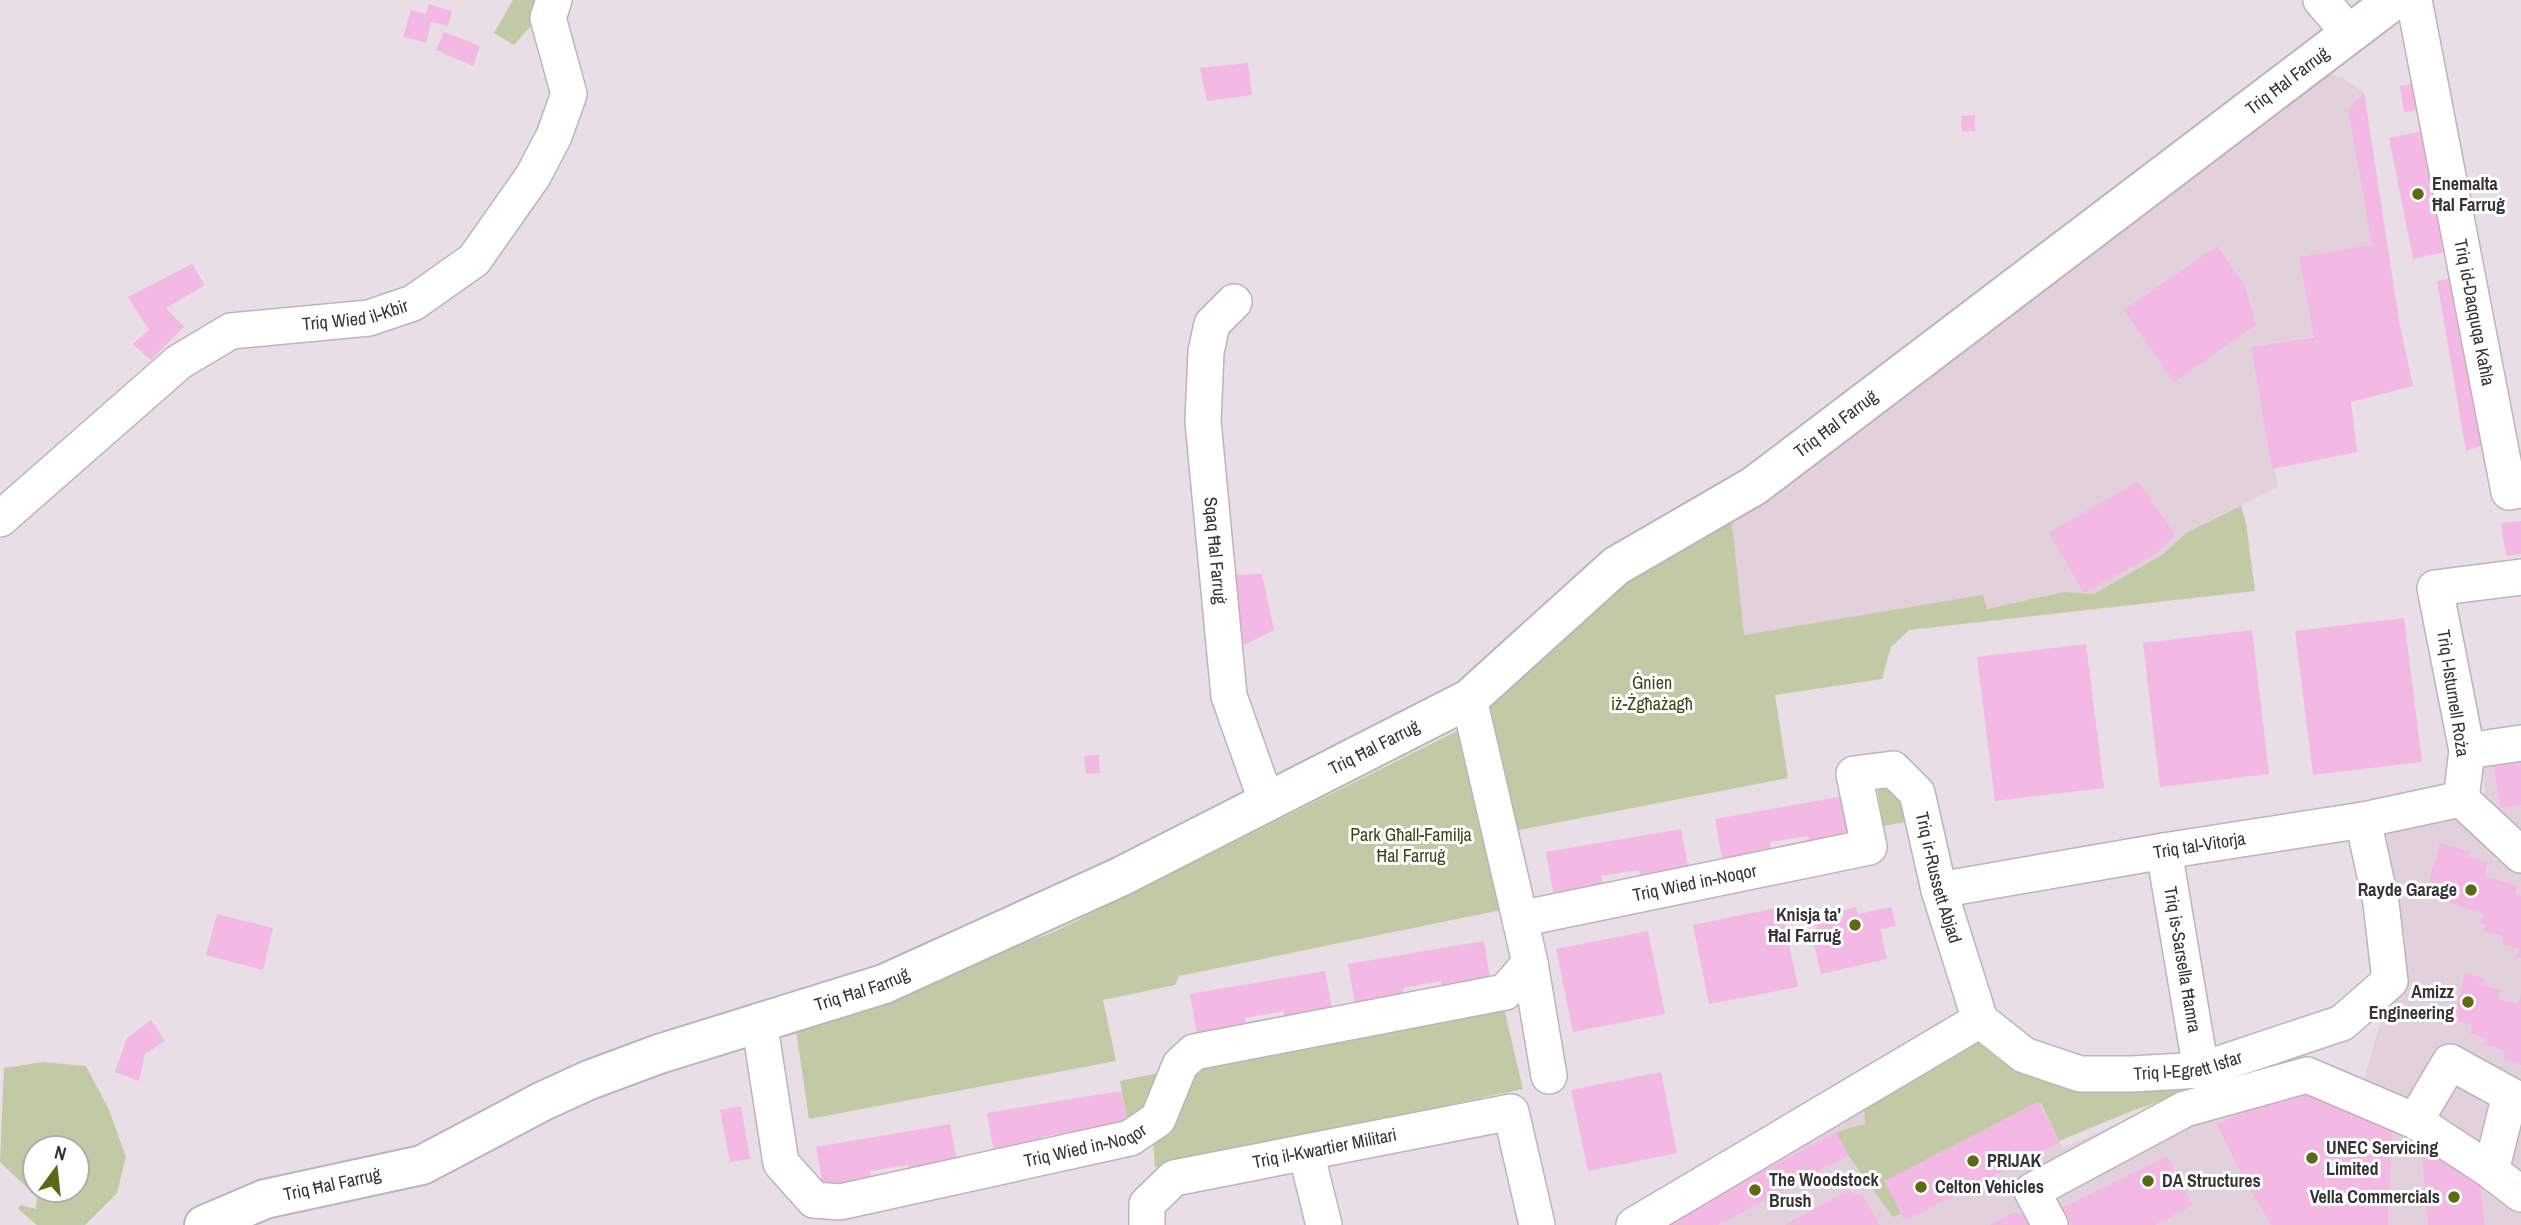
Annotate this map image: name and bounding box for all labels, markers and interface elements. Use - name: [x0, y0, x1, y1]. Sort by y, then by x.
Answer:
- street label: Triq Ħal Farruġ: [2240, 40, 2335, 120]
- place label: Enemalta Ħal Farruġ: [2432, 171, 2505, 217]
- marker: Enemalta Ħal Farruġ: [2410, 186, 2426, 202]
- street label: Triq id-Daqquqa Kaħla: [2448, 237, 2501, 388]
- street label: Triq Wied il-Kbir: [301, 293, 411, 336]
- street label: Triq Ħal Farruġ: [1788, 383, 1883, 463]
- street label: Sqaq Ħal Farruġ: [1198, 496, 1233, 606]
- street label: Triq l-Isturnell Roża: [2431, 628, 2476, 758]
- park label: Ġnien iż-Żgħażagħ: [1611, 670, 1693, 716]
- street label: Triq Ħal Farruġ: [1324, 713, 1424, 781]
- street label: Triq ir-Russett Abjad: [1910, 809, 1968, 946]
- park label: Park Għall-Familja Ħal Farruġ: [1350, 822, 1472, 868]
- street label: Triq tal-Vitorja: [2151, 826, 2247, 865]
- street label: Triq Wied in-Noqor: [1630, 858, 1759, 907]
- place label: Rayde Garage: [2358, 877, 2457, 902]
- marker: Rayde Garage: [2463, 882, 2479, 898]
- street label: Triq is-Sarsella Ħamra: [2158, 884, 2207, 1034]
- place label: Knisja ta' Ħal Farruġ: [1768, 902, 1841, 948]
- marker: Knisja ta' Ħal Farruġ: [1847, 917, 1863, 933]
- street label: Triq Ħal Farruġ: [811, 961, 914, 1017]
- place label: Amizz Engineering: [2369, 979, 2455, 1025]
- marker: Amizz Engineering: [2460, 994, 2476, 1010]
- street label: Triq l-Egrett Isfar: [2133, 1044, 2245, 1086]
- street label: Triq Wied in-Noqor: [1021, 1117, 1151, 1173]
- street label: Triq il-Kwartier Militari: [1250, 1122, 1399, 1174]
- north arrow: [21, 1134, 91, 1204]
- place label: UNEC Servicing Limited: [2326, 1135, 2438, 1181]
- text: N: [52, 1139, 69, 1167]
- place label: PRIJAK: [1987, 1148, 2041, 1173]
- marker: UNEC Servicing Limited: [2304, 1150, 2320, 1166]
- marker: PRIJAK: [1965, 1153, 1981, 1169]
- street label: Triq Ħal Farruġ: [281, 1161, 384, 1207]
- place label: The Woodstock Brush: [1769, 1167, 1879, 1213]
- place label: DA Structures: [2162, 1168, 2261, 1193]
- marker: DA Structures: [2140, 1173, 2156, 1189]
- place label: Celton Vehicles: [1935, 1174, 2044, 1199]
- marker: Celton Vehicles: [1913, 1179, 1929, 1195]
- marker: The Woodstock Brush: [1747, 1182, 1763, 1198]
- place label: Vella Commercials: [2310, 1184, 2440, 1209]
- marker: Vella Commercials: [2446, 1189, 2462, 1205]

